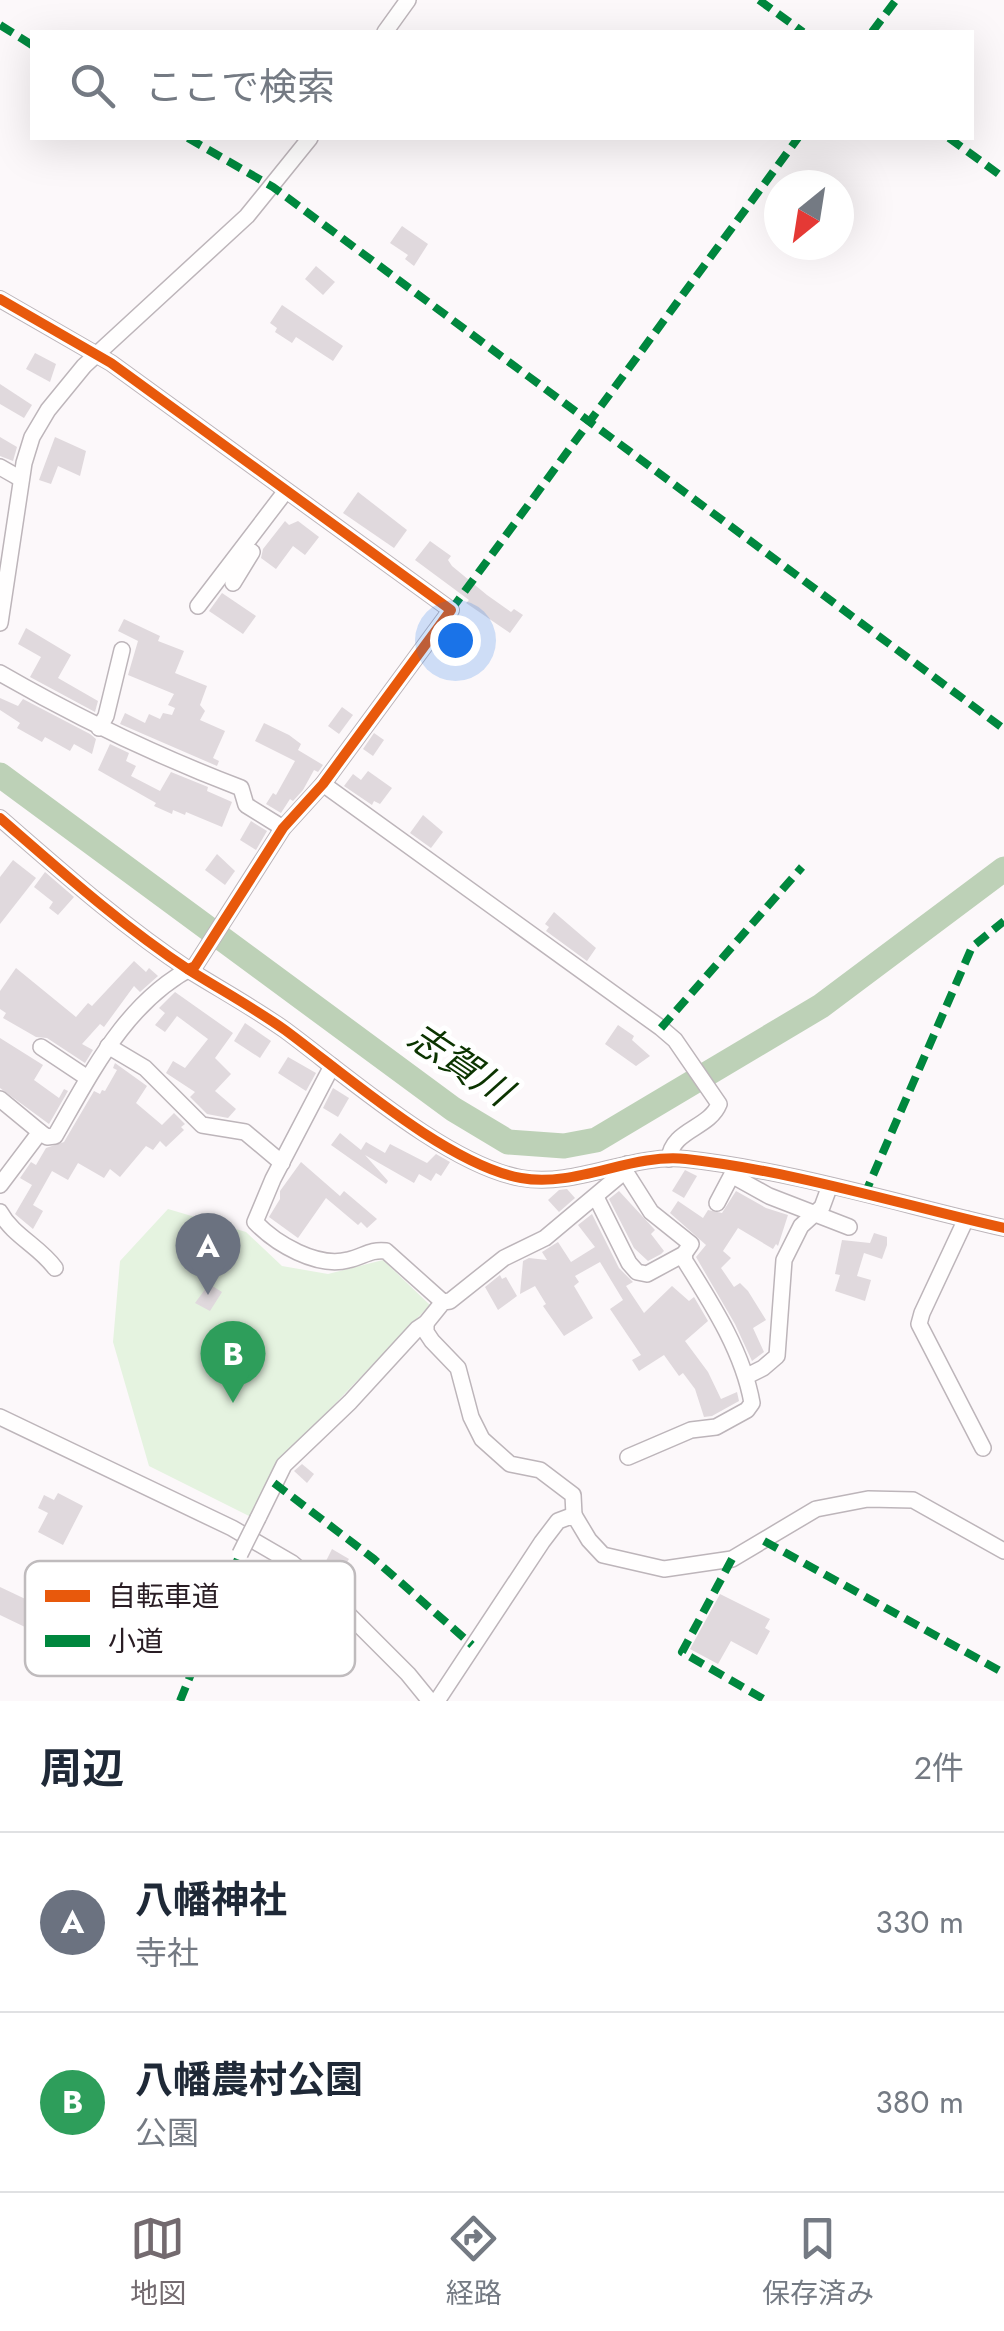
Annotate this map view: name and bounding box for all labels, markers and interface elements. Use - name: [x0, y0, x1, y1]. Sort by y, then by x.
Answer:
- search box: [30, 30, 974, 140]
- icon: search: [65, 58, 120, 113]
- text: ここで検索: [145, 59, 335, 114]
- north arrow: [764, 170, 854, 260]
- your location: [430, 615, 481, 666]
- water label: 志賀川: [398, 1009, 526, 1120]
- pin: A: [176, 1212, 240, 1295]
- pin: B: [200, 1320, 266, 1403]
- legend: [25, 1561, 355, 1676]
- text: 自転車道: [108, 1576, 220, 1617]
- text: 小道: [108, 1621, 164, 1662]
- text: 周辺: [40, 1738, 124, 1799]
- text: 2件: [914, 1745, 964, 1791]
- text: 八幡神社: [135, 1872, 287, 1927]
- text: A: [61, 1899, 84, 1945]
- text: 330 m: [875, 1899, 964, 1945]
- text: 寺社: [135, 1930, 199, 1976]
- text: 八幡農村公園: [135, 2052, 363, 2107]
- text: B: [62, 2079, 83, 2125]
- text: 380 m: [875, 2079, 964, 2125]
- text: 公園: [135, 2110, 199, 2156]
- tab: 地図: [130, 2211, 186, 2314]
- tab: 経路: [446, 2211, 502, 2314]
- tab: 保存済み: [762, 2211, 874, 2314]

